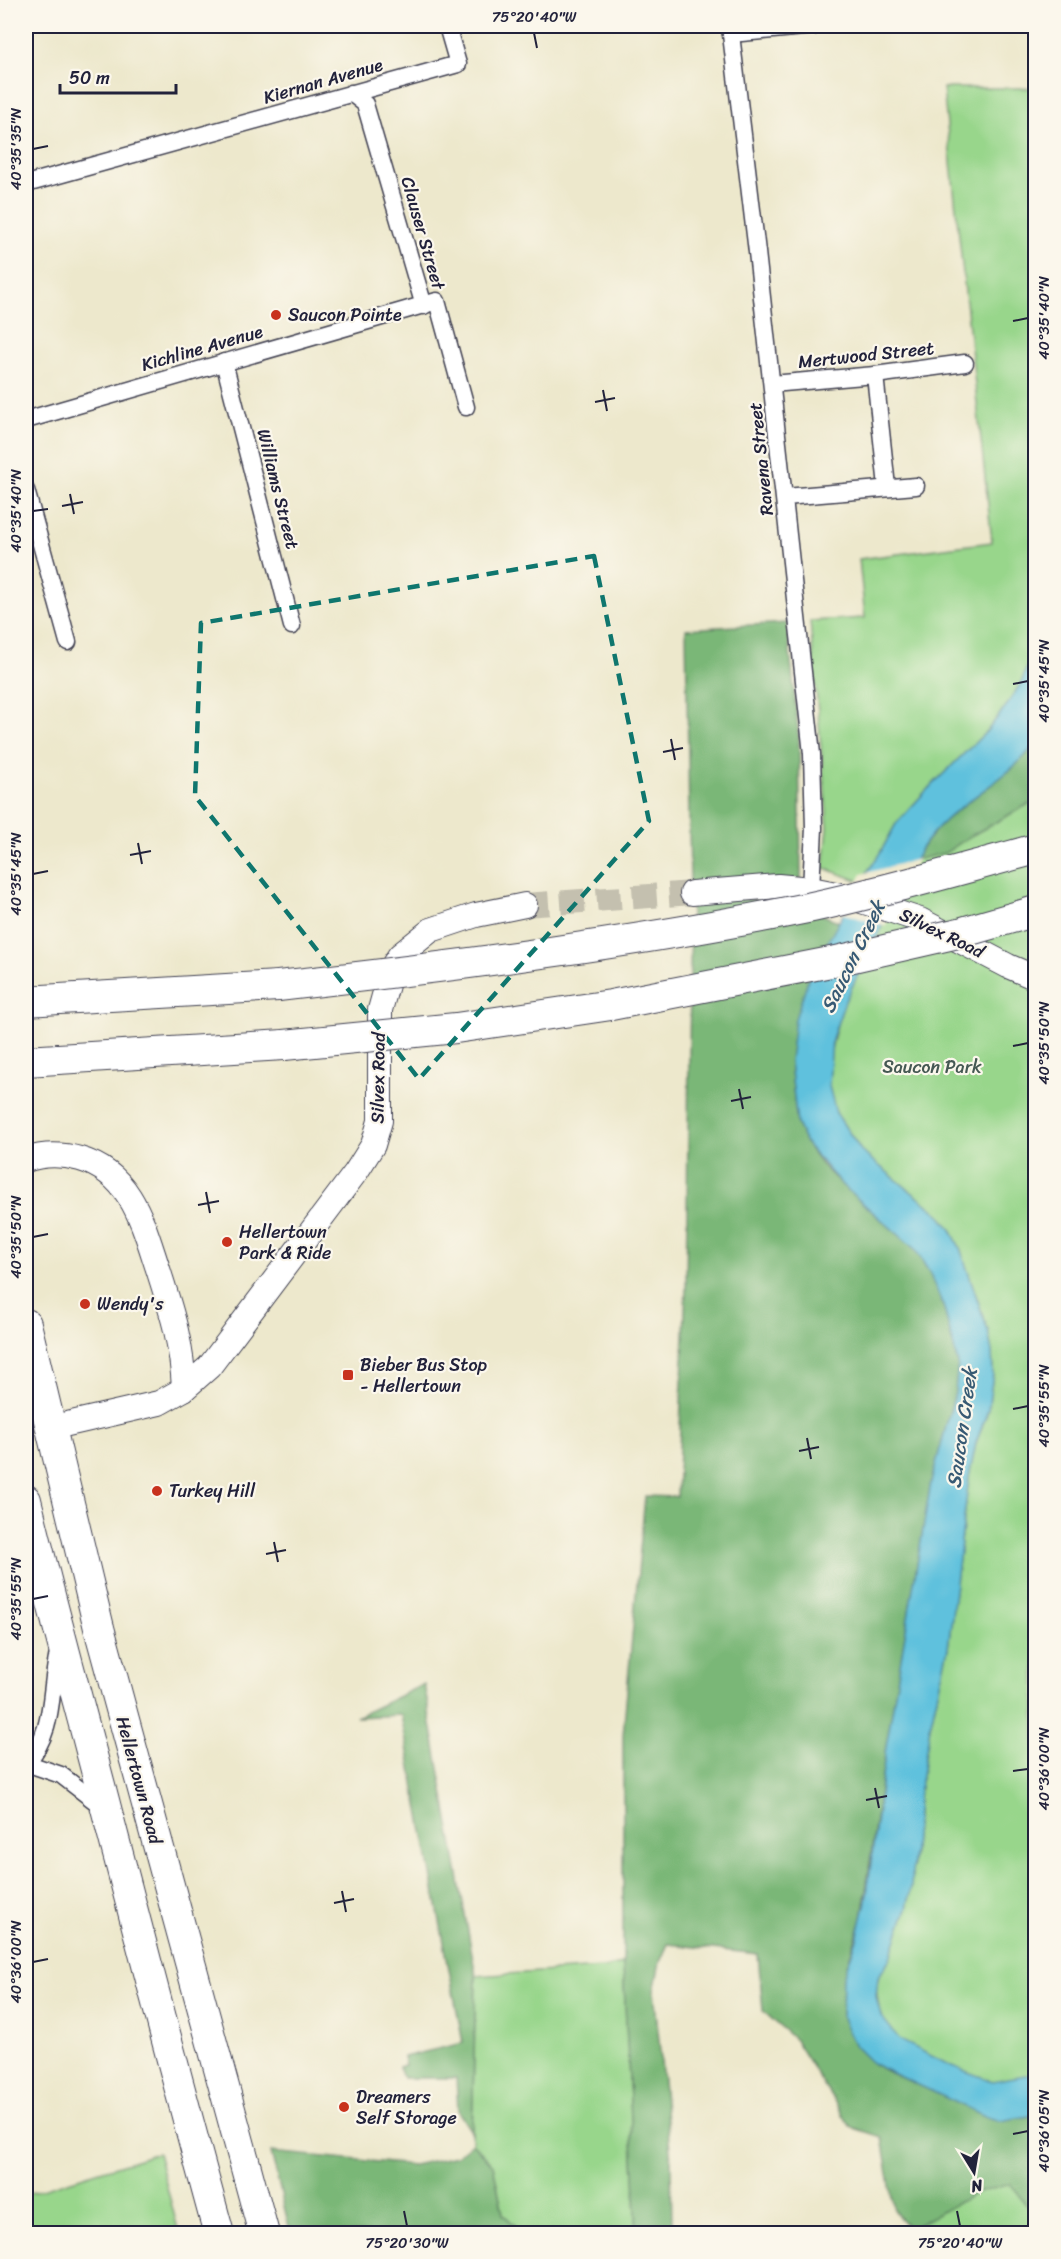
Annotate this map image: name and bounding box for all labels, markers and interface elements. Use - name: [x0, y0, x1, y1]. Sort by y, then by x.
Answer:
- text: 75°20'40"W: [492, 4, 577, 30]
- street label: Kiernan Avenue: [259, 49, 387, 113]
- scale bar: [60, 57, 176, 95]
- text: 50 m: [69, 62, 110, 94]
- text: 40°35'35"N: [3, 107, 29, 190]
- street label: Clauser Street: [392, 173, 455, 294]
- text: 40°35'40"N: [1031, 276, 1057, 360]
- place label: Saucon Pointe: [288, 299, 402, 331]
- marker: Saucon Pointe: [269, 308, 283, 322]
- street label: Kichline Avenue: [138, 315, 267, 381]
- street label: Mertwood Street: [796, 332, 936, 378]
- street label: Ravena Street: [739, 401, 783, 517]
- street label: Williams Street: [248, 426, 308, 553]
- text: 40°35'40"N: [3, 469, 29, 553]
- text: 40°35'45"N: [1031, 639, 1057, 723]
- text: 40°35'45"N: [3, 832, 29, 916]
- water label: Saucon Creek: [811, 893, 896, 1019]
- street label: Silvex Road: [894, 899, 991, 968]
- text: 40°35'50"N: [1031, 1001, 1057, 1085]
- street label: Silvex Road: [361, 1031, 395, 1124]
- park label: Saucon Park: [882, 1051, 982, 1083]
- text: 40°35'50"N: [3, 1195, 29, 1279]
- place label: Hellertown Park & Ride: [239, 1216, 331, 1269]
- marker: Hellertown Park & Ride: [220, 1235, 234, 1249]
- place label: Wendy's: [97, 1288, 164, 1320]
- marker: Wendy's: [78, 1297, 92, 1311]
- place label: Bieber Bus Stop - Hellertown: [360, 1349, 488, 1402]
- water label: Saucon Creek: [936, 1363, 988, 1490]
- text: 40°35'55"N: [1031, 1364, 1057, 1448]
- marker: Bieber Bus Stop - Hellertown: [341, 1368, 355, 1382]
- place label: Turkey Hill: [169, 1475, 256, 1507]
- marker: Turkey Hill: [150, 1484, 164, 1498]
- text: 40°35'55"N: [3, 1557, 29, 1641]
- street label: Hellertown Road: [107, 1713, 172, 1849]
- text: 40°36'00"N: [1031, 1727, 1057, 1811]
- text: 40°36'00"N: [3, 1920, 29, 2004]
- place label: Dreamers Self Storage: [356, 2081, 457, 2134]
- text: 40°36'05"N: [1031, 2089, 1057, 2172]
- marker: Dreamers Self Storage: [337, 2100, 351, 2114]
- north arrow: [944, 2142, 1004, 2202]
- text: N: [968, 2171, 986, 2202]
- text: 75°20'30"W: [365, 2230, 449, 2256]
- text: 75°20'40"W: [918, 2230, 1003, 2256]

